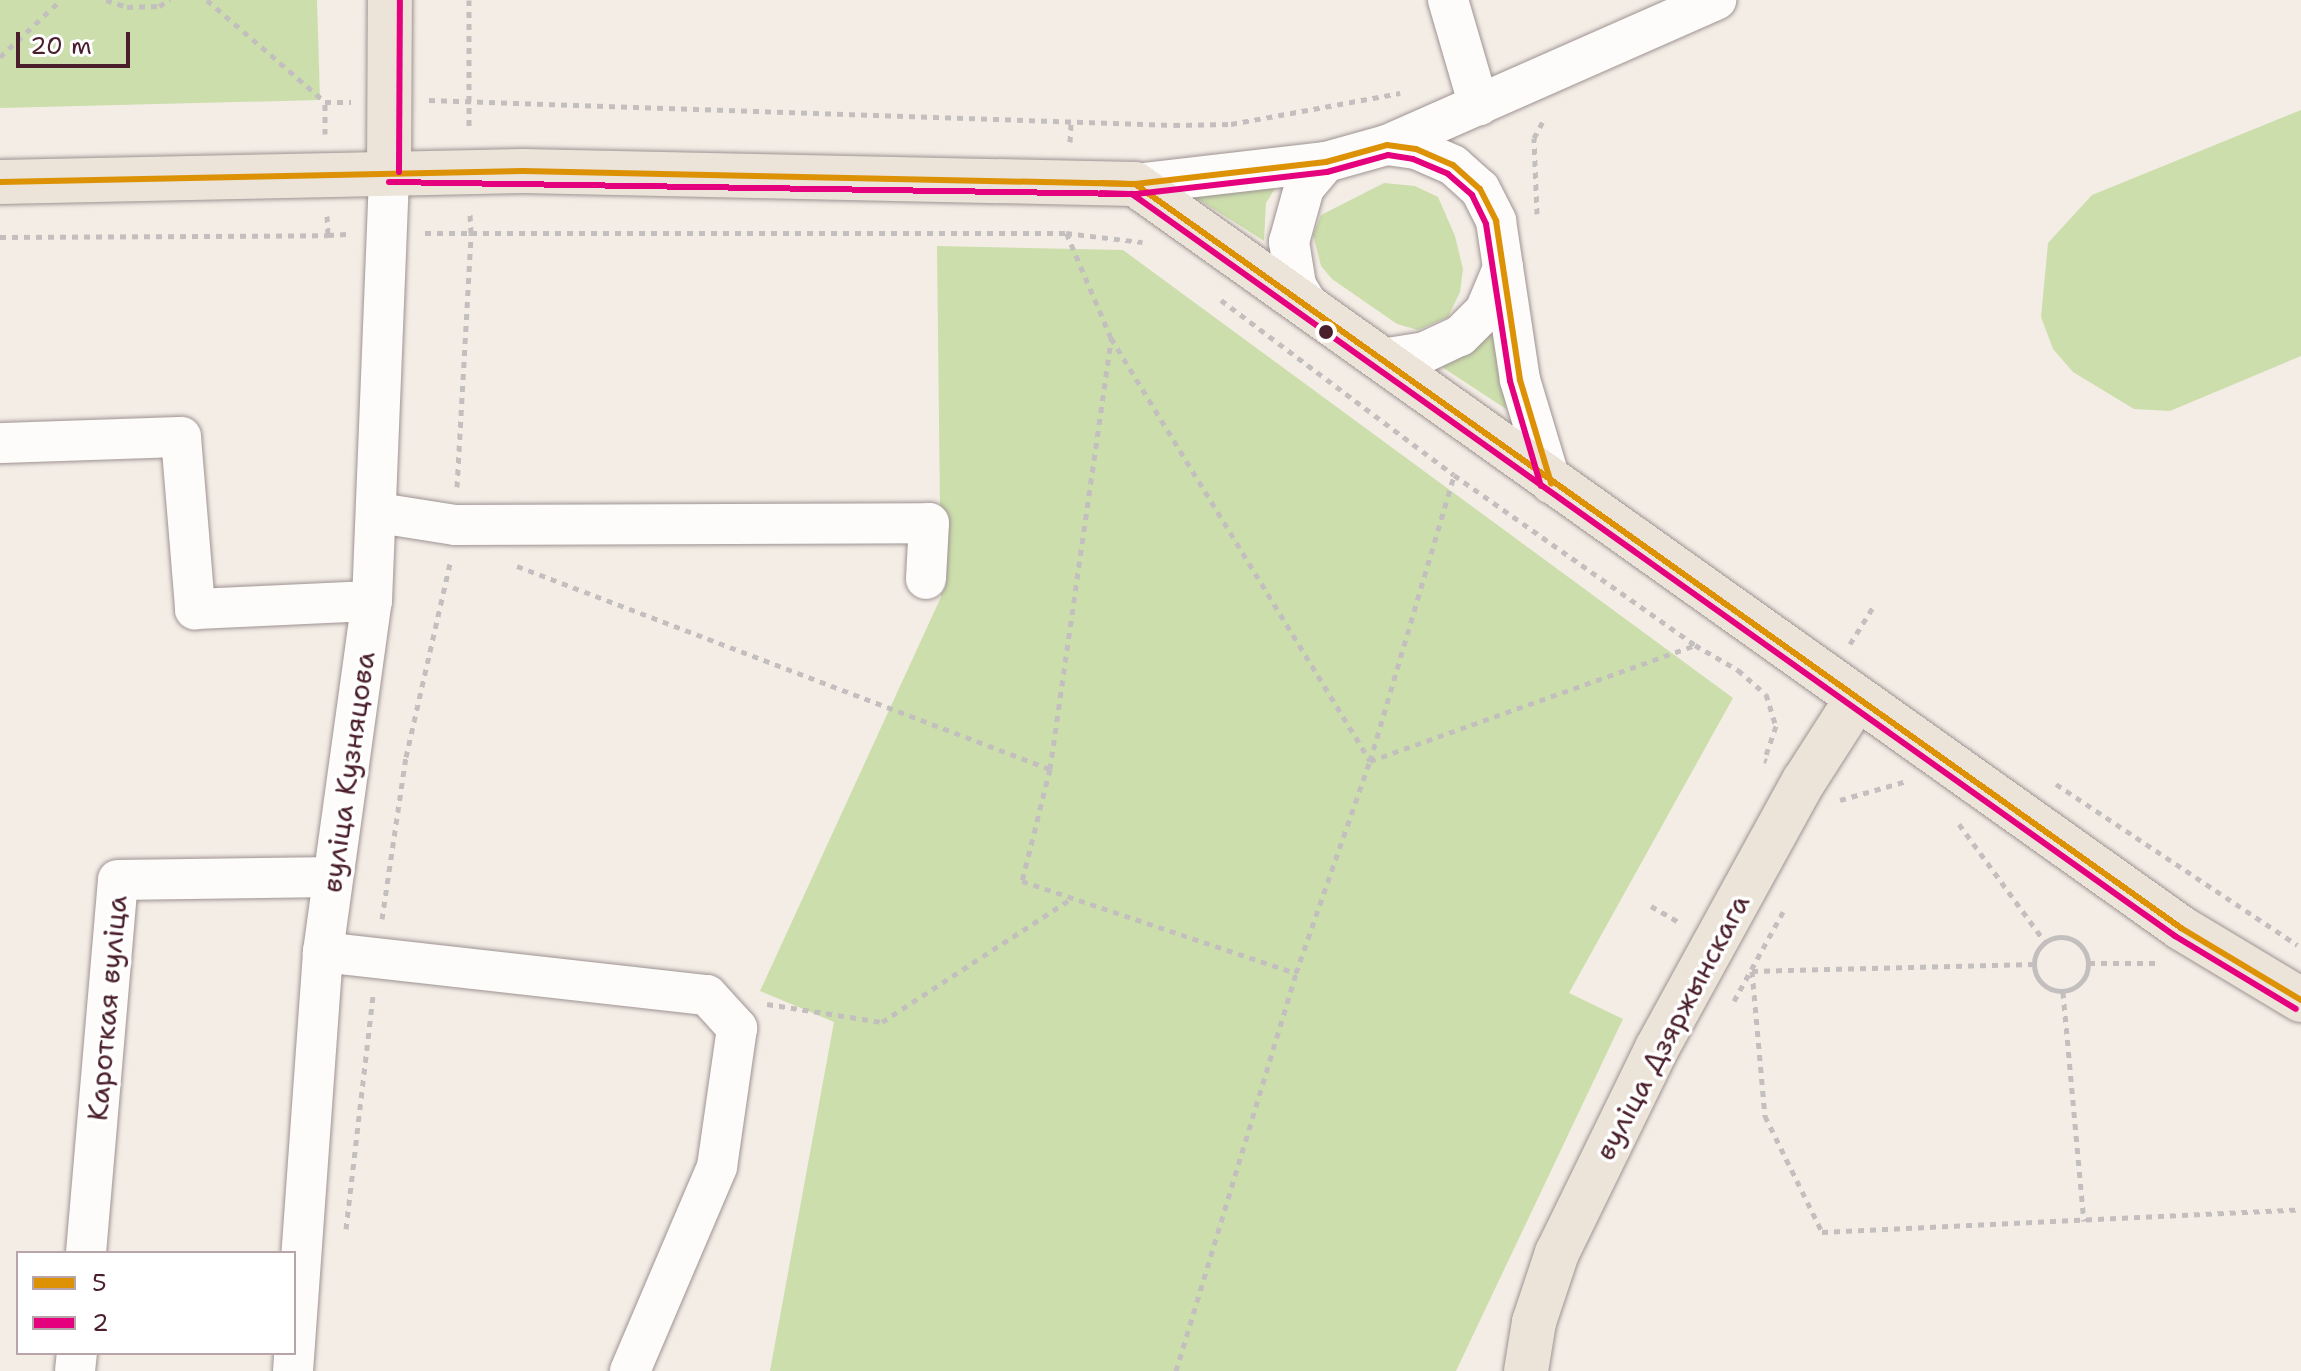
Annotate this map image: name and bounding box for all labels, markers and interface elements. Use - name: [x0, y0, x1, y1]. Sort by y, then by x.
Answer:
- scale bar: [20, 16, 134, 66]
- text: 20 m: [30, 30, 92, 62]
- unlabelled marker: [1318, 324, 1334, 340]
- street label: вуліца Кузняцова: [314, 649, 382, 895]
- street label: вуліца Дзяржынскага: [1588, 888, 1756, 1166]
- street label: Кароткая вуліца: [80, 894, 134, 1122]
- legend: [16, 1251, 296, 1355]
- text: 5: [92, 1267, 107, 1299]
- text: 2: [92, 1307, 109, 1339]

